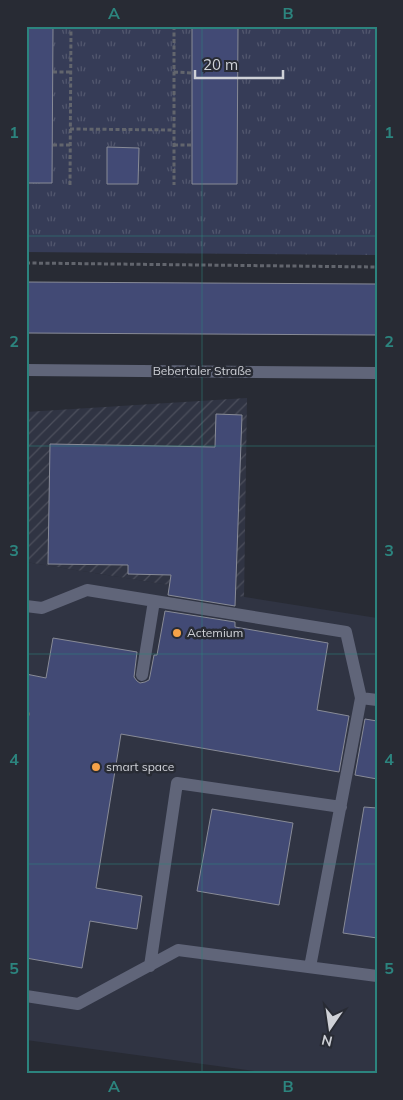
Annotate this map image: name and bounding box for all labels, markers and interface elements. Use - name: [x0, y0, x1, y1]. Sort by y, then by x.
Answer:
- text: A: [108, 3, 120, 23]
- text: B: [282, 3, 294, 23]
- scale bar: [195, 48, 283, 80]
- text: 20 m: [203, 55, 238, 74]
- text: 1: [9, 122, 19, 142]
- text: 1: [384, 122, 394, 142]
- text: 2: [9, 331, 19, 351]
- text: 2: [384, 331, 394, 351]
- street label: Bebertaler Straße: [153, 363, 251, 378]
- text: 3: [9, 540, 19, 560]
- text: 3: [384, 540, 394, 560]
- place label: Actemium: [187, 625, 243, 640]
- marker: Actemium: [171, 627, 183, 639]
- text: 4: [9, 749, 19, 769]
- text: 4: [384, 749, 394, 769]
- place label: smart space: [106, 759, 174, 774]
- marker: smart space: [90, 761, 102, 773]
- text: 5: [9, 958, 19, 978]
- text: 5: [384, 958, 394, 978]
- north arrow: [306, 1002, 356, 1052]
- text: N: [320, 1031, 334, 1051]
- text: A: [108, 1076, 120, 1096]
- text: B: [282, 1076, 294, 1096]

